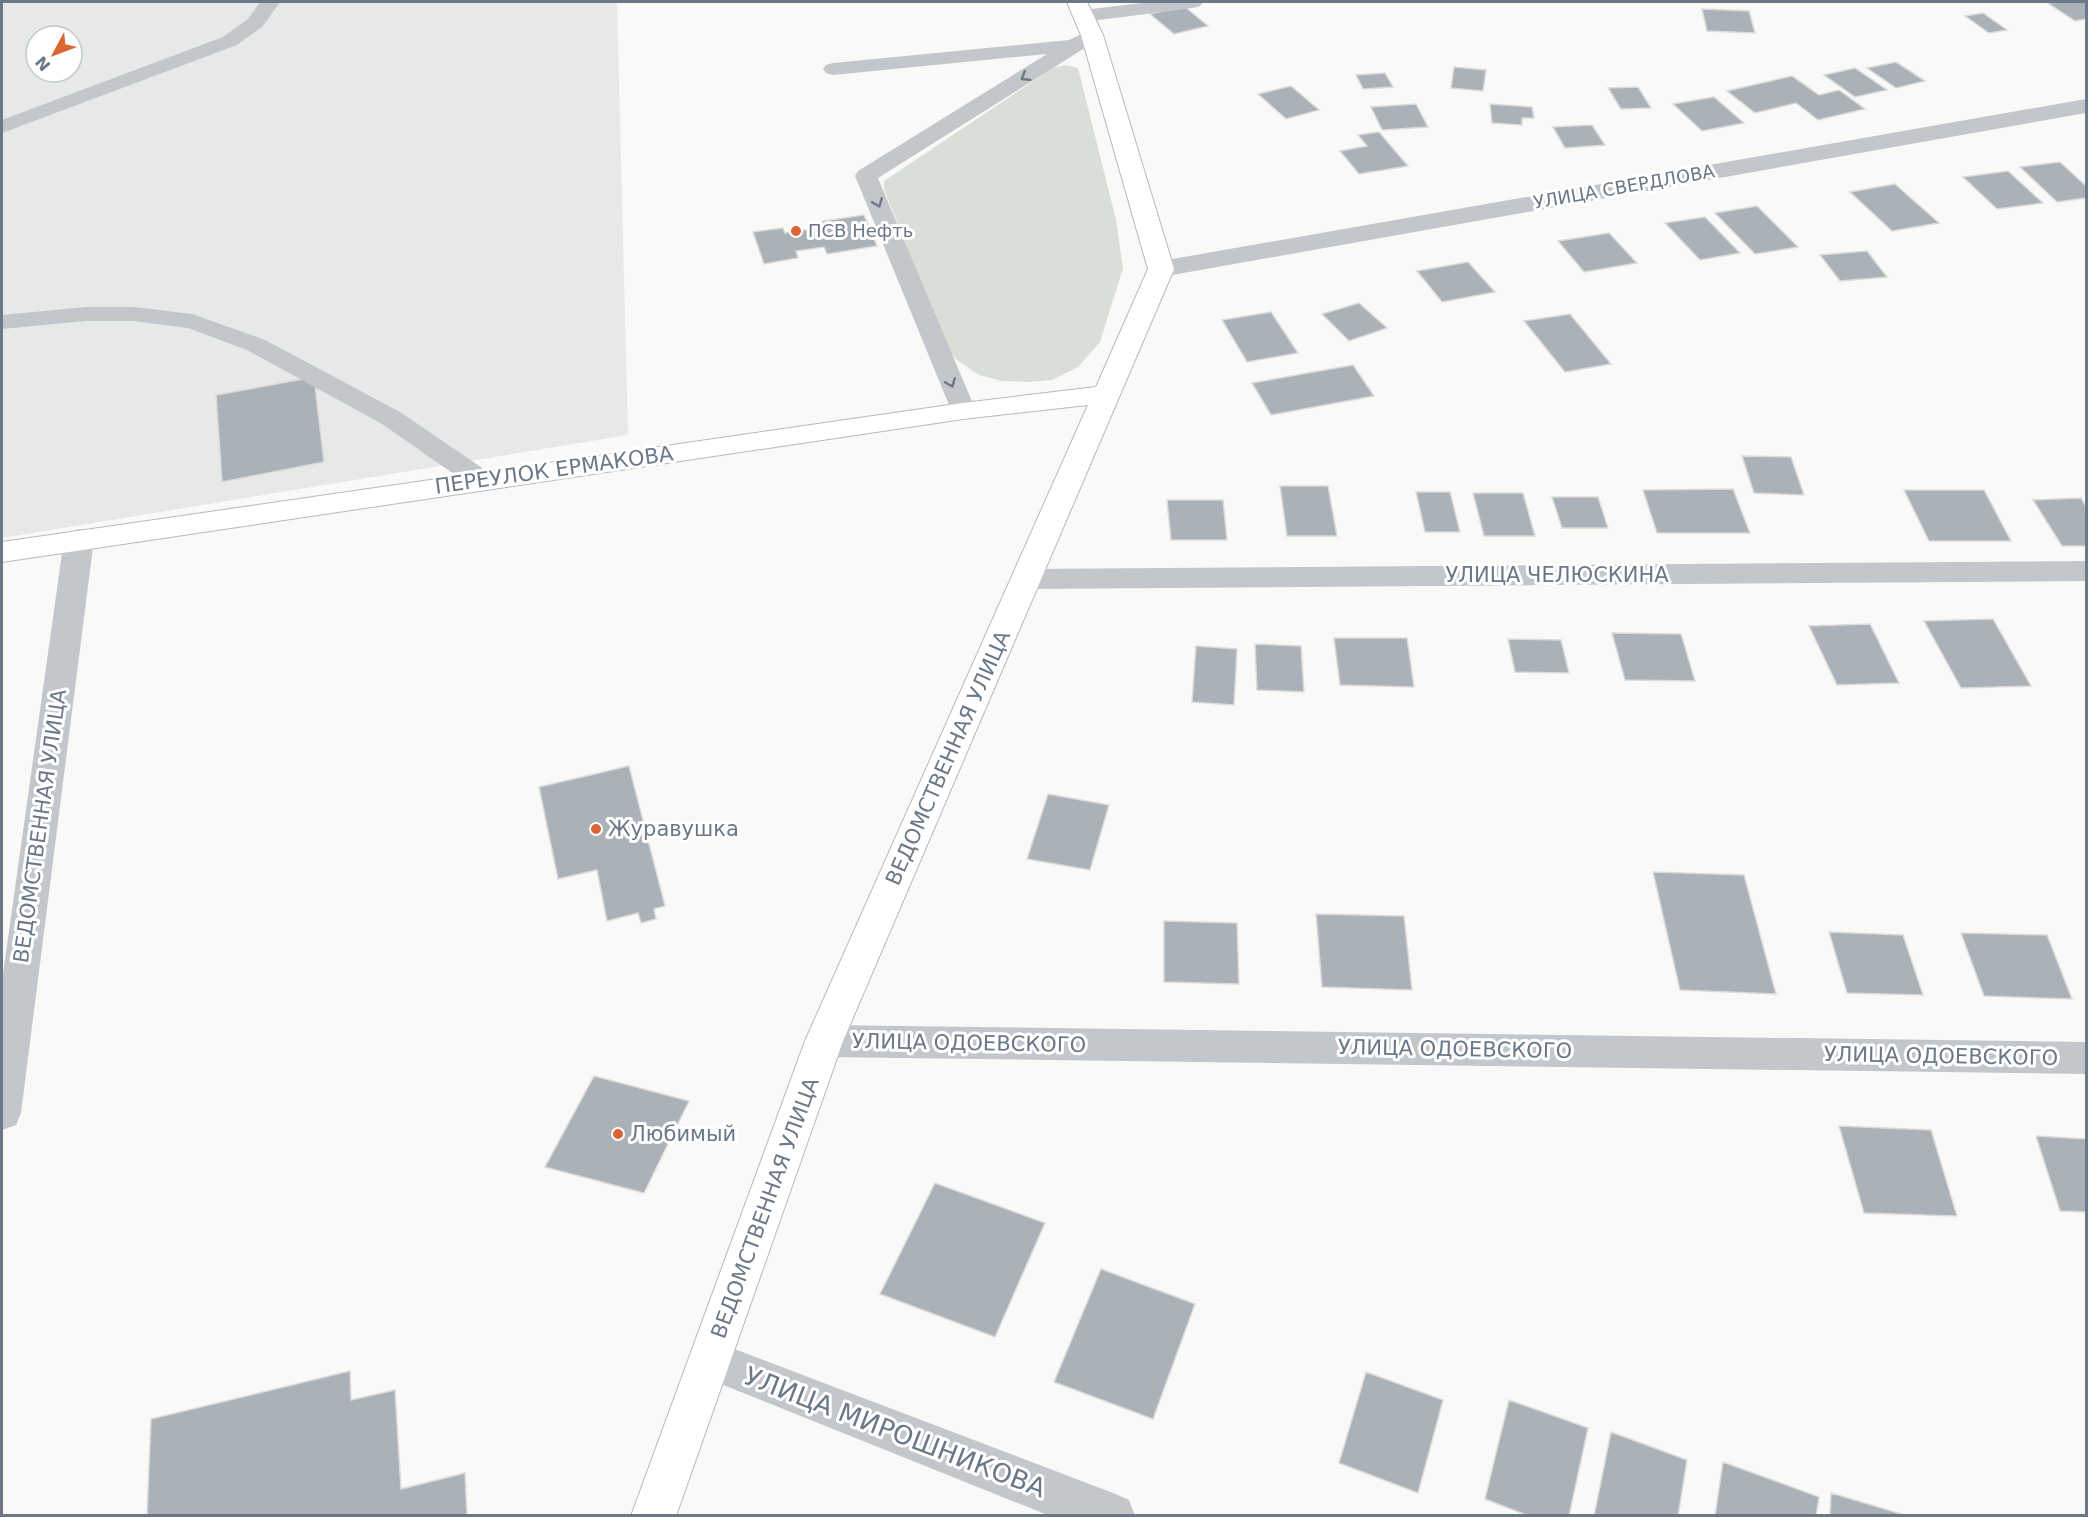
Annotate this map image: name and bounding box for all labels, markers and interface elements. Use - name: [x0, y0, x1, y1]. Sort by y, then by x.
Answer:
- north arrow: [24, 24, 84, 84]
- text: N: [31, 52, 55, 75]
- one-way arrow: [1020, 69, 1031, 80]
- street label: УЛИЦА СВЕРДЛОВА: [1532, 160, 1717, 213]
- one-way arrow: [871, 197, 883, 208]
- place label: ПСВ Нефть: [808, 220, 913, 241]
- marker: ПСВ Нефть: [789, 224, 803, 238]
- one-way arrow: [944, 377, 956, 388]
- street label: ПЕРЕУЛОК ЕРМАКОВА: [433, 441, 675, 499]
- street label: УЛИЦА ЧЕЛЮСКИНА: [1445, 563, 1669, 587]
- street label: ВЕДОМСТВЕННАЯ УЛИЦА: [881, 626, 1015, 889]
- street label: ВЕДОМСТВЕННАЯ УЛИЦА: [9, 687, 71, 964]
- place label: Журавушка: [608, 817, 739, 841]
- marker: Журавушка: [589, 822, 603, 836]
- street label: УЛИЦА ОДОЕВСКОГО: [852, 1029, 1086, 1057]
- street label: УЛИЦА ОДОЕВСКОГО: [1338, 1035, 1572, 1063]
- street label: УЛИЦА ОДОЕВСКОГО: [1824, 1042, 2058, 1070]
- street label: ВЕДОМСТВЕННАЯ УЛИЦА: [707, 1074, 824, 1342]
- place label: Любимый: [630, 1122, 736, 1146]
- marker: Любимый: [611, 1127, 625, 1141]
- street label: УЛИЦА МИРОШНИКОВА: [740, 1361, 1050, 1503]

